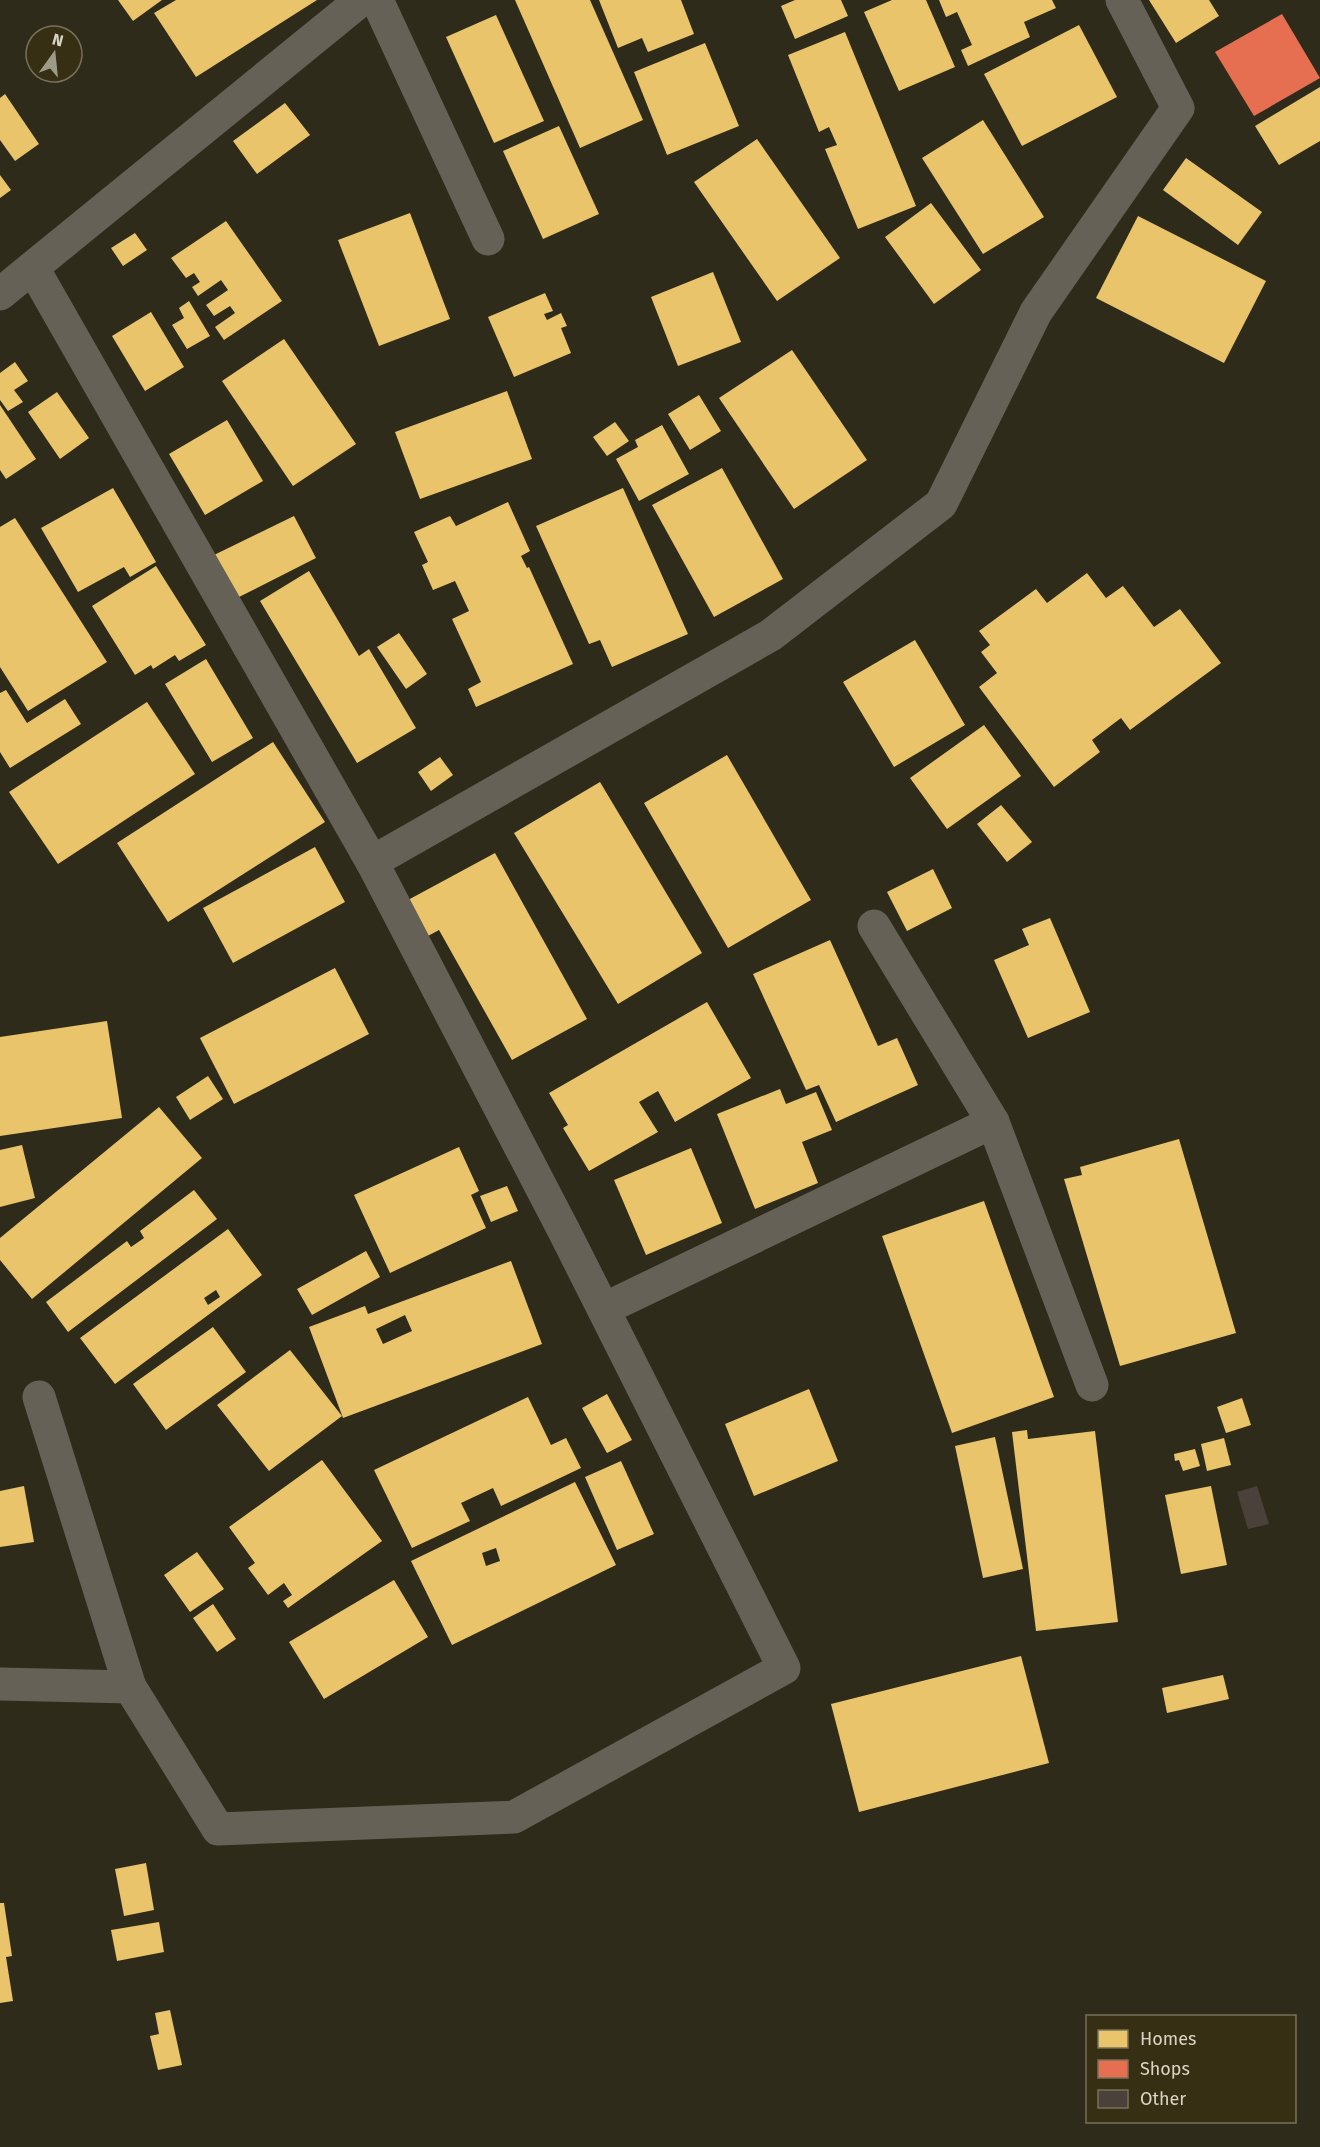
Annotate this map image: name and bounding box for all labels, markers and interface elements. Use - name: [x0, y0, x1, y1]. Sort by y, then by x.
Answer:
- north arrow: [24, 24, 84, 84]
- text: N: [50, 29, 65, 51]
- legend: [1086, 2015, 1296, 2123]
- text: Homes: [1140, 2028, 1196, 2050]
- text: Shops: [1140, 2058, 1190, 2080]
- text: Other: [1140, 2088, 1186, 2110]

